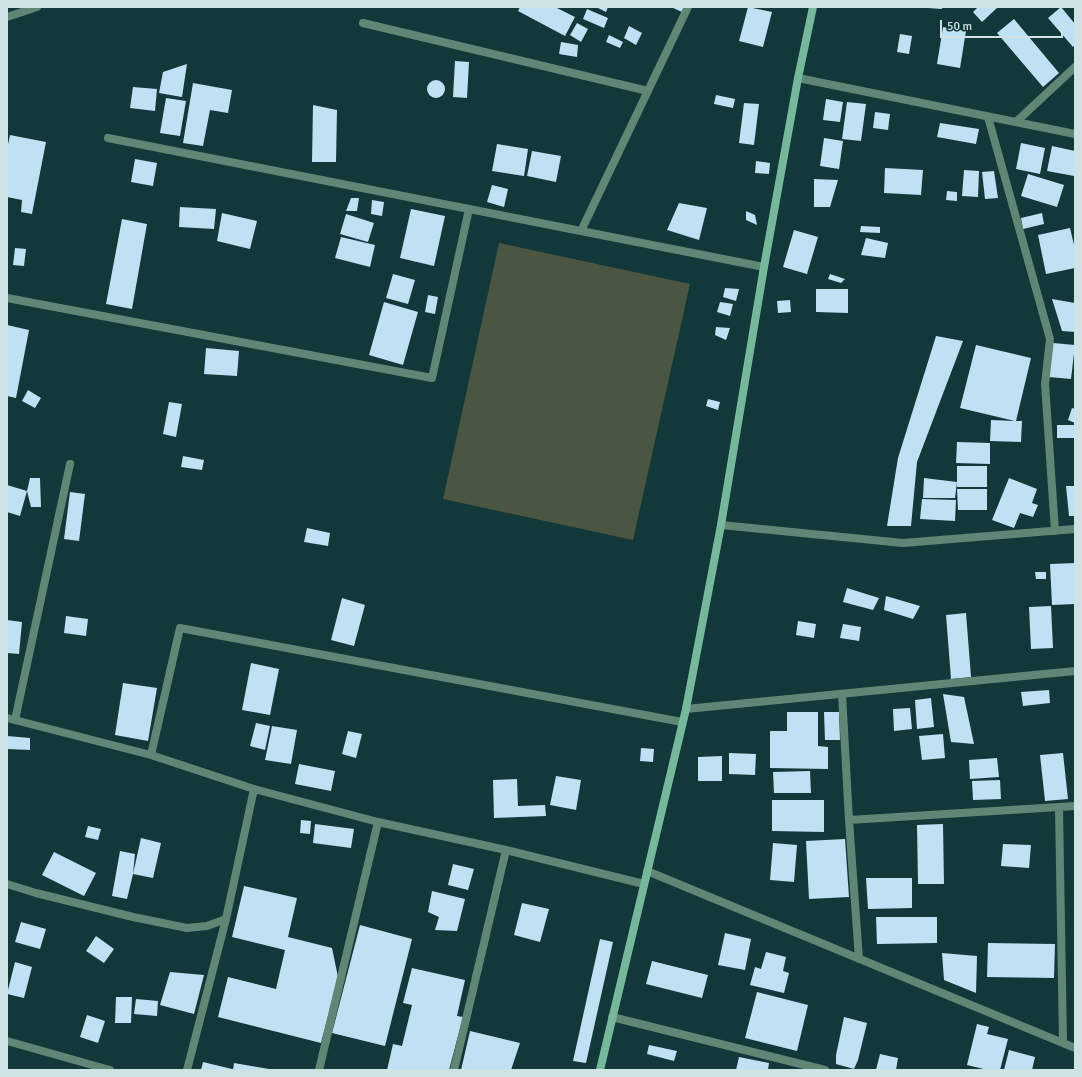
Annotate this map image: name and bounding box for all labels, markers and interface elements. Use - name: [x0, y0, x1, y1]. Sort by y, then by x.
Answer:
- scale bar: [942, 12, 1065, 38]
- text: 50 m: [947, 19, 972, 34]

